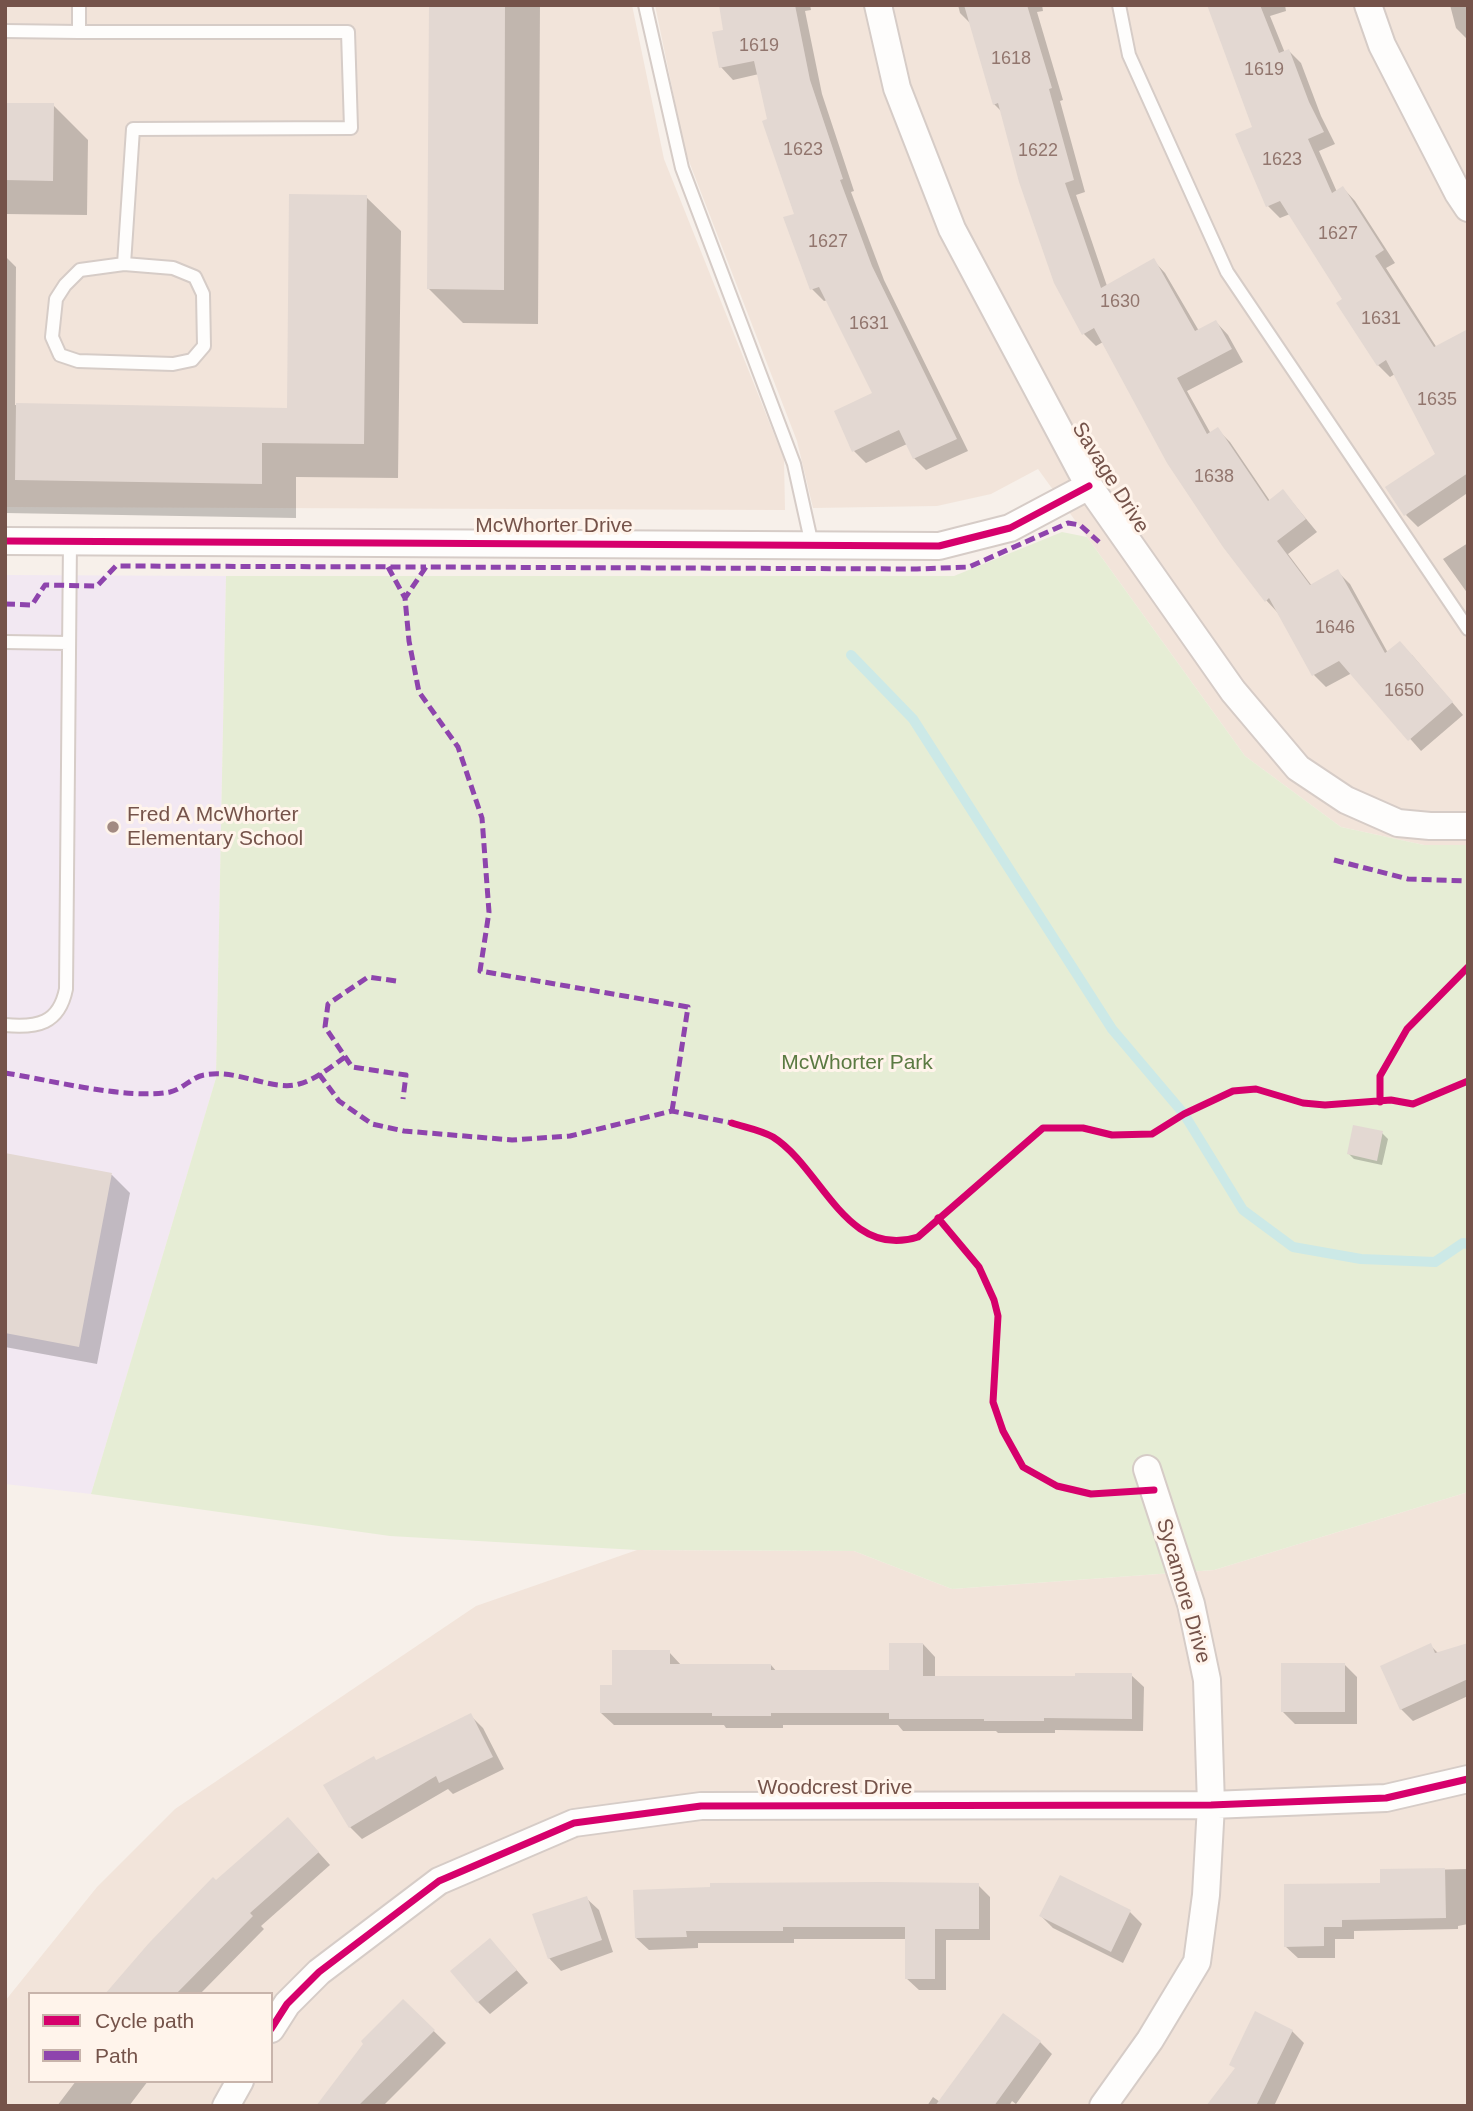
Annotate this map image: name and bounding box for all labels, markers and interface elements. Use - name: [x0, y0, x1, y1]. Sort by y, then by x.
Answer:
- house number: 1619: [739, 35, 779, 57]
- house number: 1618: [991, 48, 1031, 70]
- house number: 1619: [1244, 59, 1284, 81]
- house number: 1623: [783, 139, 823, 161]
- house number: 1622: [1018, 140, 1058, 162]
- house number: 1623: [1262, 149, 1302, 171]
- house number: 1627: [1318, 223, 1358, 245]
- house number: 1627: [808, 231, 848, 253]
- house number: 1630: [1100, 291, 1140, 313]
- house number: 1631: [1361, 308, 1401, 330]
- house number: 1631: [849, 313, 889, 335]
- house number: 1635: [1417, 389, 1457, 411]
- street label: Savage Drive: [1066, 418, 1154, 538]
- house number: 1638: [1194, 466, 1234, 488]
- street label: McWhorter Drive: [475, 513, 633, 539]
- house number: 1646: [1315, 617, 1355, 639]
- house number: 1650: [1384, 680, 1424, 702]
- place label: Fred A McWhorter Elementary School: [127, 802, 303, 852]
- marker: Fred A McWhorter Elementary School: [105, 819, 121, 835]
- park label: McWhorter Park: [781, 1050, 933, 1076]
- street label: Sycamore Drive: [1150, 1516, 1216, 1666]
- street label: Woodcrest Drive: [758, 1775, 912, 1801]
- legend: [28, 1992, 273, 2083]
- text: Cycle path: [95, 2009, 194, 2032]
- text: Path: [95, 2044, 138, 2067]

